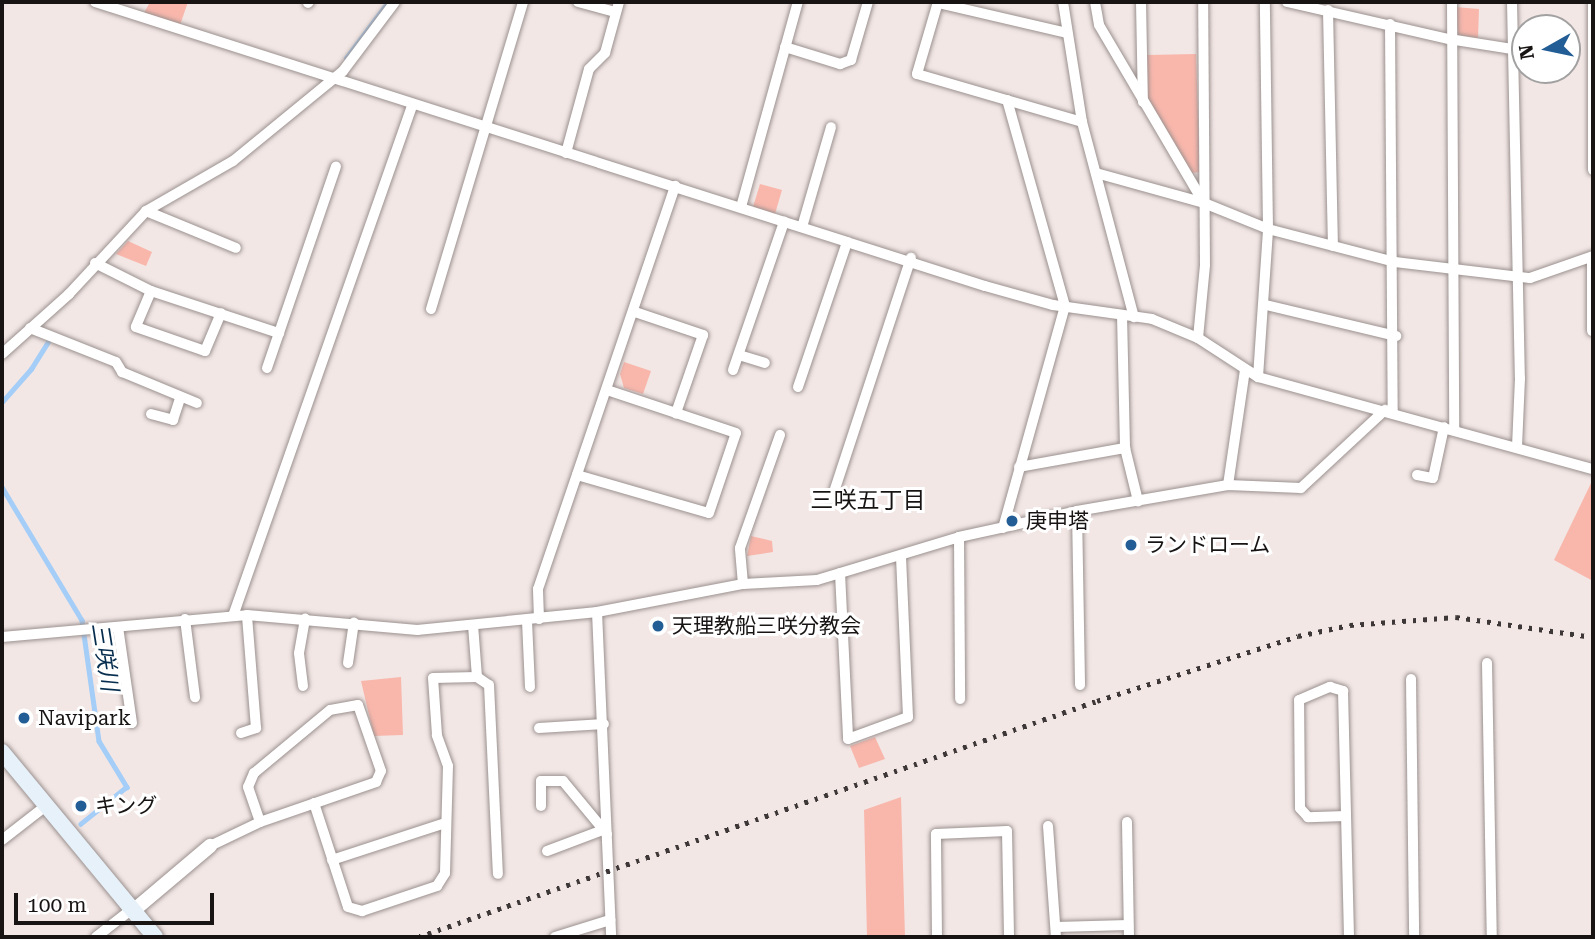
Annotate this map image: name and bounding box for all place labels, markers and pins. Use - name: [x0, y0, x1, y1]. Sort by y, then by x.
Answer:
- place label: 庚申塔: [1026, 508, 1089, 534]
- marker: 庚申塔: [1004, 513, 1020, 529]
- place label: ランドローム: [1145, 532, 1271, 558]
- marker: ランドローム: [1123, 537, 1139, 553]
- place label: 天理教船三咲分教会: [672, 613, 861, 639]
- marker: 天理教船三咲分教会: [650, 618, 666, 634]
- place label: Navipark: [38, 705, 131, 731]
- marker: Navipark: [16, 710, 32, 726]
- place label: キング: [95, 793, 158, 819]
- marker: キング: [73, 798, 89, 814]

